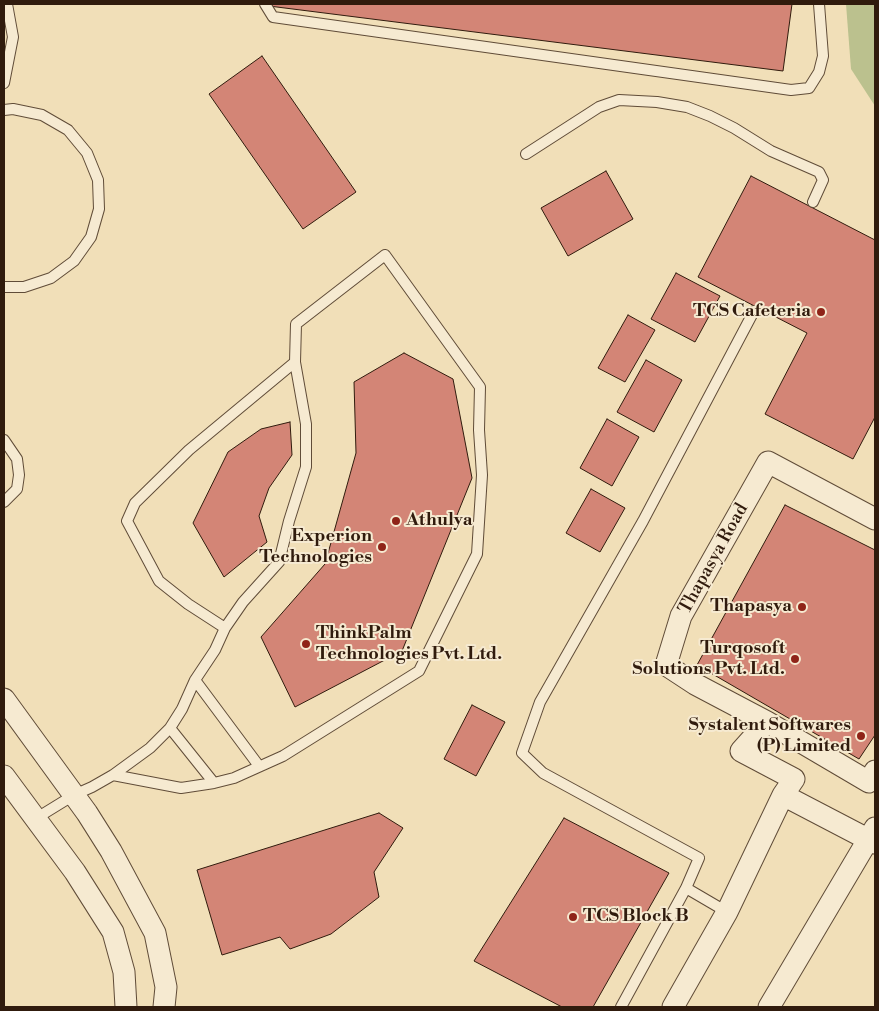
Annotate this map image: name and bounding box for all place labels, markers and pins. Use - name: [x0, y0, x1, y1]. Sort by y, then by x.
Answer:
- place label: TCS Cafeteria: [693, 301, 811, 323]
- marker: TCS Cafeteria: [815, 306, 827, 318]
- place label: Athulya: [406, 510, 473, 532]
- marker: Athulya: [390, 515, 402, 527]
- place label: Experion Technologies: [259, 526, 372, 568]
- marker: Experion Technologies: [376, 541, 388, 553]
- place label: Thapasya: [710, 596, 792, 618]
- marker: Thapasya: [796, 601, 808, 613]
- place label: ThinkPalm Technologies Pvt. Ltd.: [316, 623, 502, 666]
- marker: ThinkPalm Technologies Pvt. Ltd.: [300, 638, 312, 650]
- place label: Turqosoft Solutions Pvt. Ltd.: [632, 638, 785, 681]
- marker: Turqosoft Solutions Pvt. Ltd.: [789, 653, 801, 665]
- place label: Systalent Softwares (P) Limited: [689, 715, 851, 758]
- marker: Systalent Softwares (P) Limited: [855, 730, 867, 742]
- place label: TCS Block B: [583, 906, 689, 928]
- marker: TCS Block B: [567, 911, 579, 923]

